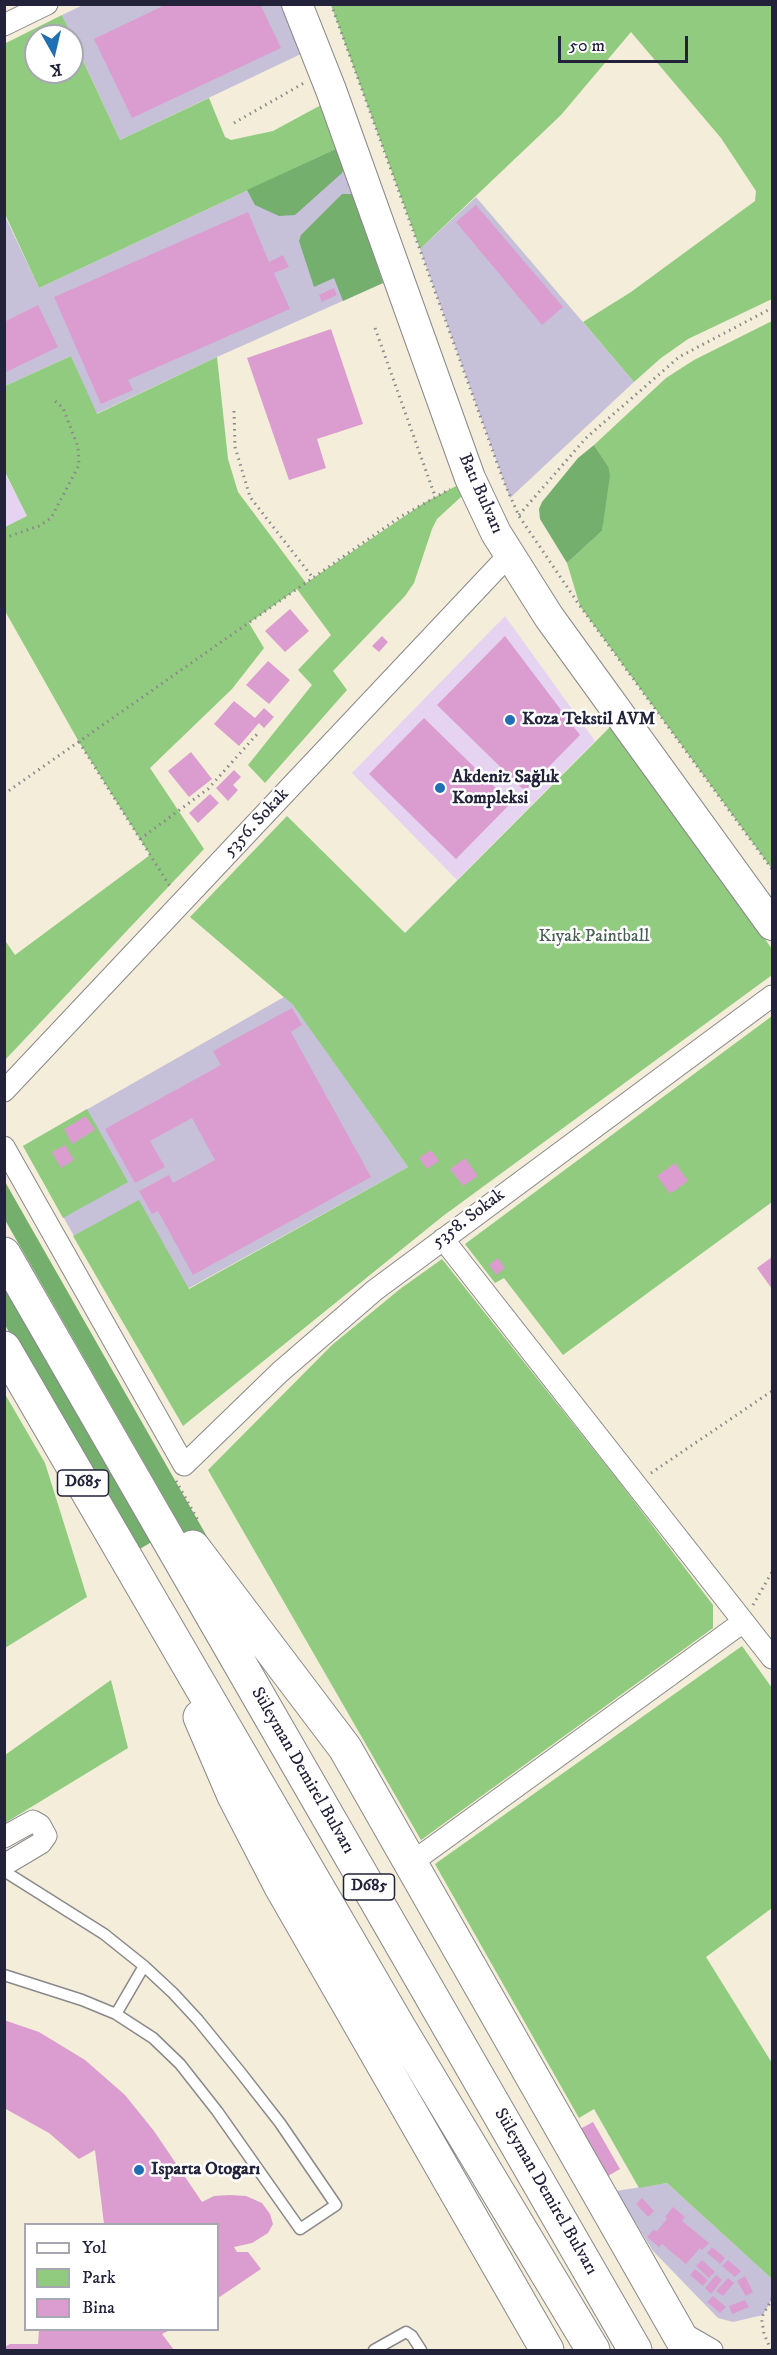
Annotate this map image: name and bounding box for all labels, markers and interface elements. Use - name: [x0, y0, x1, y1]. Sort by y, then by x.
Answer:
- north arrow: [24, 24, 84, 84]
- scale bar: [561, 24, 692, 62]
- text: 50 m: [569, 35, 605, 57]
- text: K: [49, 59, 63, 81]
- street label: Batı Bulvarı: [453, 451, 507, 537]
- place label: Koza Tekstil AVM: [522, 709, 655, 731]
- marker: Koza Tekstil AVM: [503, 713, 517, 727]
- place label: Akdeniz Sağlık Kompleksi: [452, 767, 559, 810]
- marker: Akdeniz Sağlık Kompleksi: [433, 781, 447, 795]
- street label: 5356. Sokak: [220, 784, 294, 862]
- park label: Kıyak Paintball: [539, 926, 649, 948]
- street label: 5358. Sokak: [428, 1185, 510, 1253]
- road number: D685: [58, 1470, 109, 1496]
- street label: Süleyman Demirel Bulvarı: [245, 1684, 359, 1858]
- road number: D685: [344, 1874, 394, 1900]
- street label: Süleyman Demirel Bulvarı: [488, 2105, 602, 2279]
- place label: Isparta Otogarı: [151, 2159, 260, 2181]
- marker: Isparta Otogarı: [132, 2163, 146, 2177]
- legend: [24, 2223, 219, 2331]
- text: Yol: [82, 2237, 106, 2259]
- text: Park: [82, 2267, 116, 2289]
- text: Bina: [82, 2297, 115, 2319]

